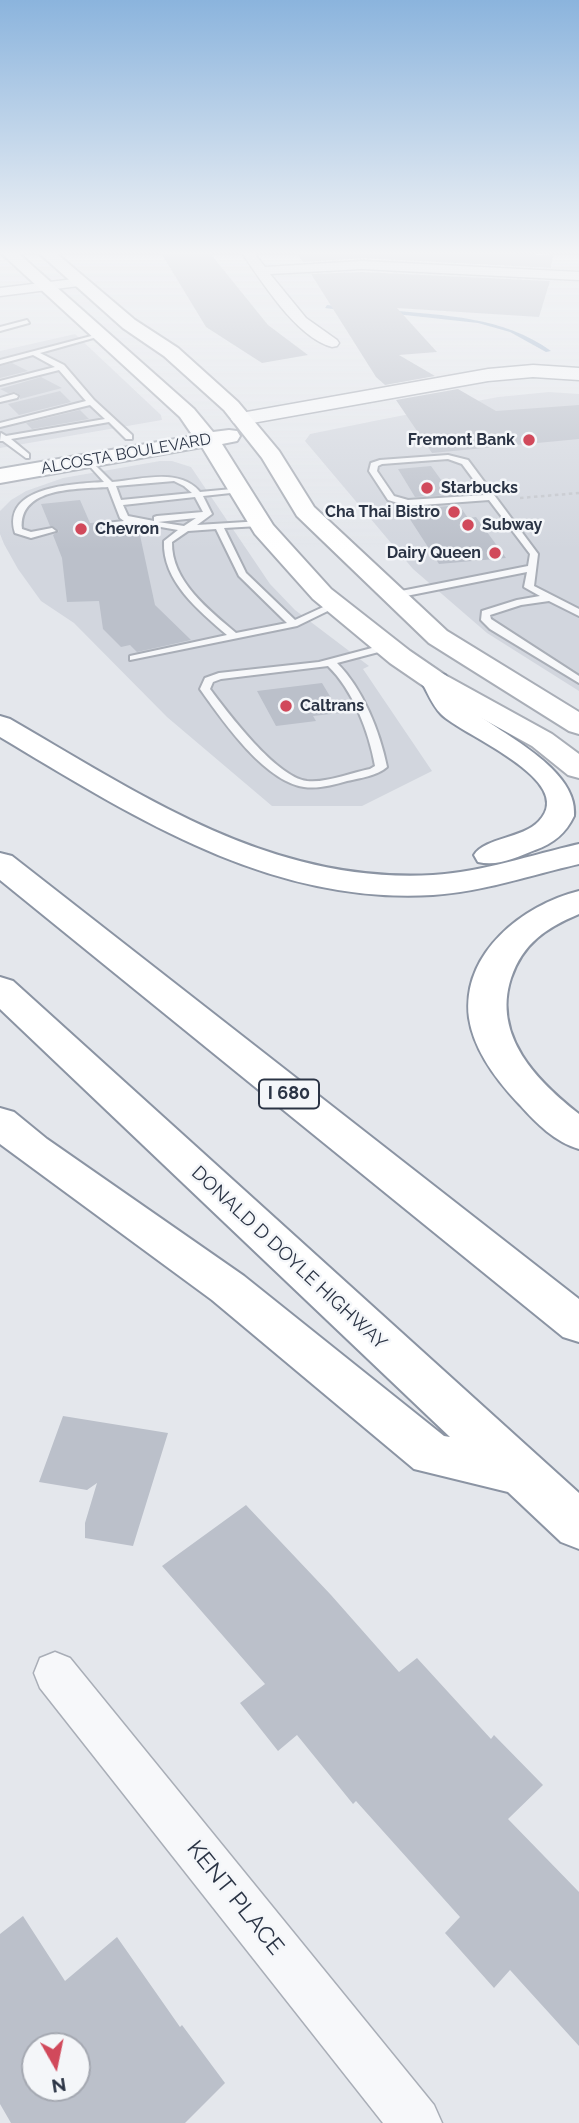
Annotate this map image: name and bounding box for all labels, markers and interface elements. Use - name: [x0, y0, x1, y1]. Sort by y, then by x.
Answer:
- street label: ALCOSTA BOULEVARD: [40, 430, 212, 478]
- place label: Fremont Bank: [408, 430, 515, 450]
- marker: Fremont Bank: [521, 432, 537, 448]
- place label: Starbucks: [441, 478, 518, 498]
- marker: Starbucks: [419, 480, 435, 496]
- place label: Cha Thai Bistro: [325, 502, 440, 522]
- marker: Cha Thai Bistro: [446, 504, 462, 520]
- place label: Subway: [482, 515, 542, 535]
- marker: Subway: [460, 517, 476, 533]
- place label: Chevron: [95, 519, 159, 539]
- marker: Chevron: [73, 521, 89, 537]
- place label: Dairy Queen: [387, 543, 481, 563]
- marker: Dairy Queen: [487, 545, 503, 561]
- place label: Caltrans: [300, 696, 364, 716]
- marker: Caltrans: [278, 698, 294, 714]
- road number: I 680: [259, 1079, 319, 1108]
- street label: DONALD D DOYLE HIGHWAY: [187, 1161, 391, 1355]
- street label: KENT PLACE: [181, 1835, 289, 1961]
- north arrow: [21, 2032, 91, 2102]
- text: N: [50, 2074, 68, 2098]

